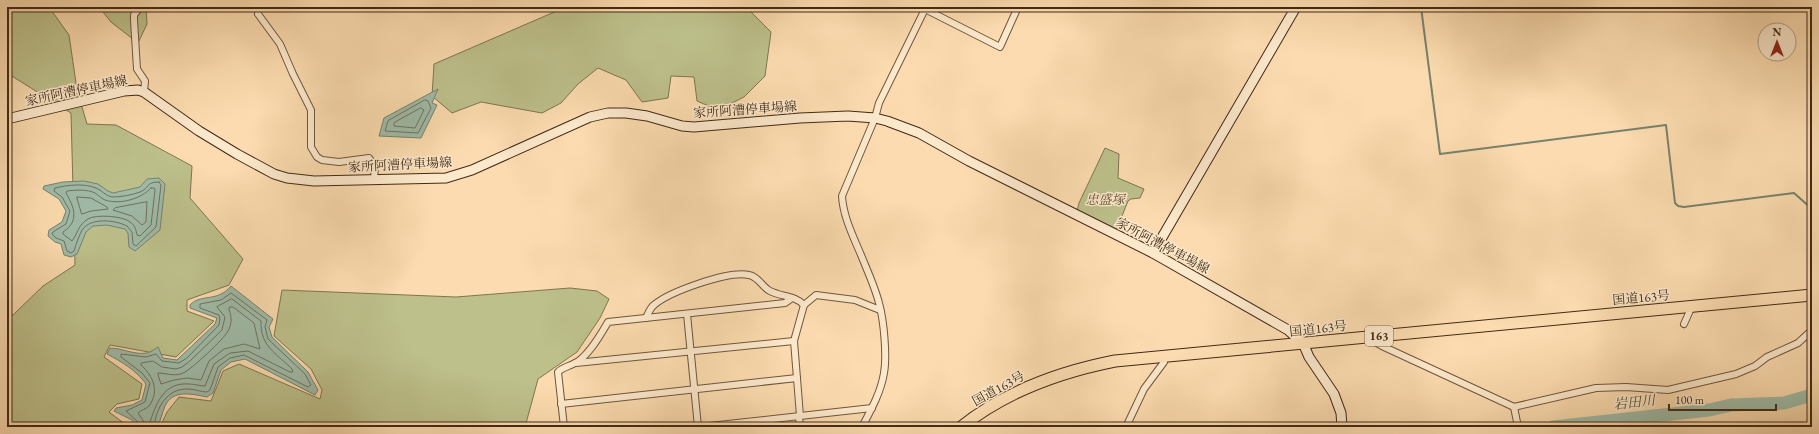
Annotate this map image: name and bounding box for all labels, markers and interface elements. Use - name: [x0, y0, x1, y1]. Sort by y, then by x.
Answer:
- north arrow: [1757, 22, 1797, 62]
- text: N: [1773, 25, 1782, 39]
- street label: 家所阿漕停車場線: [23, 71, 129, 110]
- street label: 家所阿漕停車場線: [693, 97, 798, 122]
- street label: 家所阿漕停車場線: [348, 153, 452, 176]
- park label: 忠盛塚: [1085, 191, 1127, 208]
- street label: 家所阿漕停車場線: [1113, 214, 1213, 277]
- street label: 国道163号: [1612, 287, 1671, 308]
- street label: 国道163号: [1288, 317, 1348, 340]
- road number: 163: [1365, 326, 1393, 346]
- street label: 国道163号: [969, 367, 1028, 410]
- scale bar: [1669, 386, 1776, 412]
- water label: 岩田川: [1612, 391, 1658, 413]
- text: 100 m: [1675, 392, 1705, 408]

